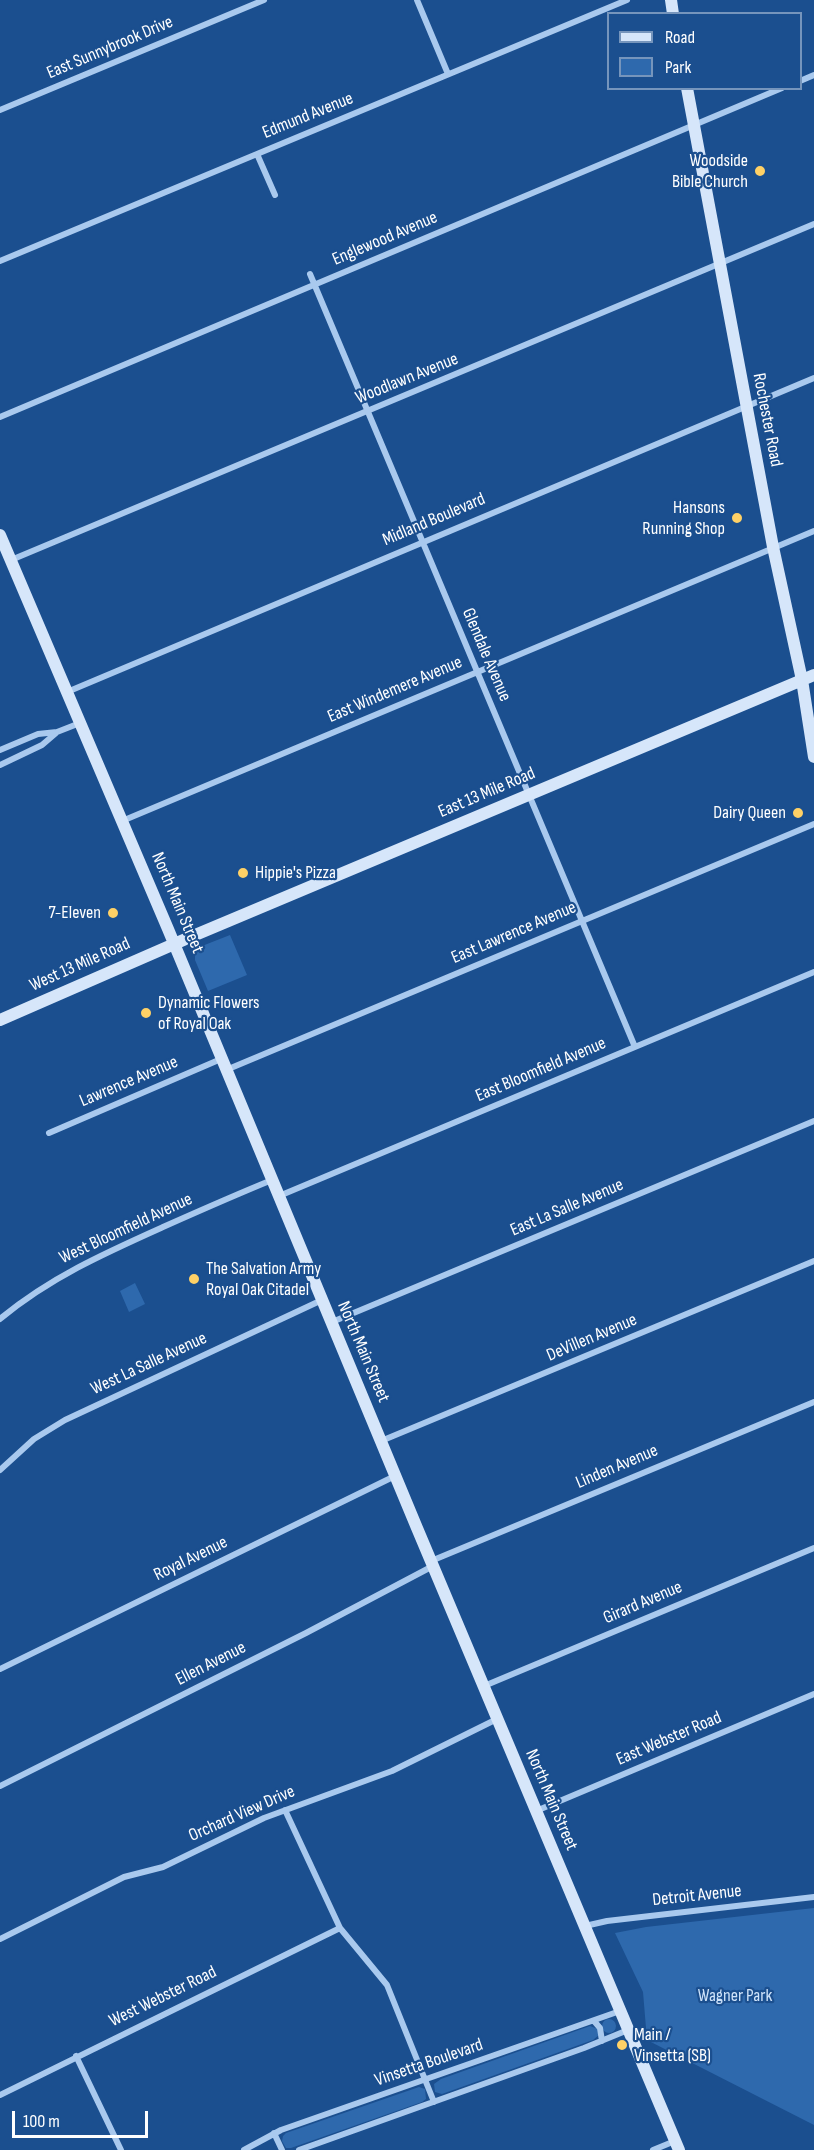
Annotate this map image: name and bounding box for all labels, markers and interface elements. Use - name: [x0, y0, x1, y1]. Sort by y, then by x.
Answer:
- street label: East Sunnybrook Drive: [44, 12, 176, 84]
- legend: [607, 12, 802, 90]
- text: Road: [665, 27, 695, 48]
- text: Park: [665, 57, 691, 78]
- street label: Edmund Avenue: [259, 88, 357, 144]
- place label: Woodside Bible Church: [672, 150, 748, 192]
- marker: Woodside Bible Church: [753, 164, 767, 178]
- street label: Englewood Avenue: [329, 207, 441, 271]
- street label: Woodlawn Avenue: [353, 349, 461, 409]
- street label: Rochester Road: [747, 371, 787, 469]
- street label: Midland Boulevard: [379, 489, 489, 551]
- place label: Hansons Running Shop: [642, 497, 725, 540]
- marker: Hansons Running Shop: [730, 511, 744, 525]
- street label: Glendale Avenue: [457, 605, 515, 705]
- street label: East Windemere Avenue: [324, 652, 466, 728]
- street label: East 13 Mile Road: [435, 763, 539, 823]
- place label: Dairy Queen: [713, 802, 786, 824]
- marker: Dairy Queen: [791, 806, 805, 820]
- street label: North Main Street: [146, 849, 208, 957]
- place label: Hippie's Pizza: [255, 862, 336, 884]
- marker: Hippie's Pizza: [236, 866, 250, 880]
- street label: East Lawrence Avenue: [448, 897, 580, 969]
- place label: 7-Eleven: [48, 902, 101, 924]
- marker: 7-Eleven: [106, 906, 120, 920]
- street label: West 13 Mile Road: [26, 933, 134, 997]
- place label: Dynamic Flowers of Royal Oak: [158, 992, 260, 1034]
- marker: Dynamic Flowers of Royal Oak: [139, 1006, 153, 1020]
- street label: East Bloomfield Avenue: [473, 1033, 609, 1107]
- street label: Lawrence Avenue: [77, 1052, 181, 1112]
- street label: East La Salle Avenue: [507, 1174, 627, 1242]
- street label: West Bloomfield Avenue: [56, 1189, 196, 1269]
- place label: The Salvation Army Royal Oak Citadel: [206, 1258, 321, 1300]
- marker: The Salvation Army Royal Oak Citadel: [187, 1272, 201, 1286]
- street label: North Main Street: [332, 1298, 394, 1406]
- street label: DeVillen Avenue: [544, 1309, 640, 1367]
- street label: West La Salle Avenue: [88, 1328, 210, 1400]
- street label: Linden Avenue: [573, 1440, 661, 1494]
- street label: Royal Avenue: [151, 1532, 231, 1586]
- street label: Girard Avenue: [600, 1577, 686, 1629]
- street label: Ellen Avenue: [172, 1637, 250, 1691]
- street label: East Webster Road: [613, 1707, 725, 1771]
- street label: North Main Street: [520, 1746, 582, 1854]
- street label: Orchard View Drive: [186, 1781, 298, 1847]
- street label: Detroit Avenue: [651, 1881, 743, 1911]
- street label: West Webster Road: [106, 1962, 220, 2032]
- park label: Wagner Park: [698, 1985, 772, 2007]
- place label: Main / Vinsetta (SB): [634, 2024, 711, 2066]
- street label: Vinsetta Boulevard: [372, 2034, 486, 2092]
- marker: Main / Vinsetta (SB): [615, 2038, 629, 2052]
- scale bar: [15, 2099, 152, 2137]
- text: 100 m: [23, 2111, 60, 2132]

